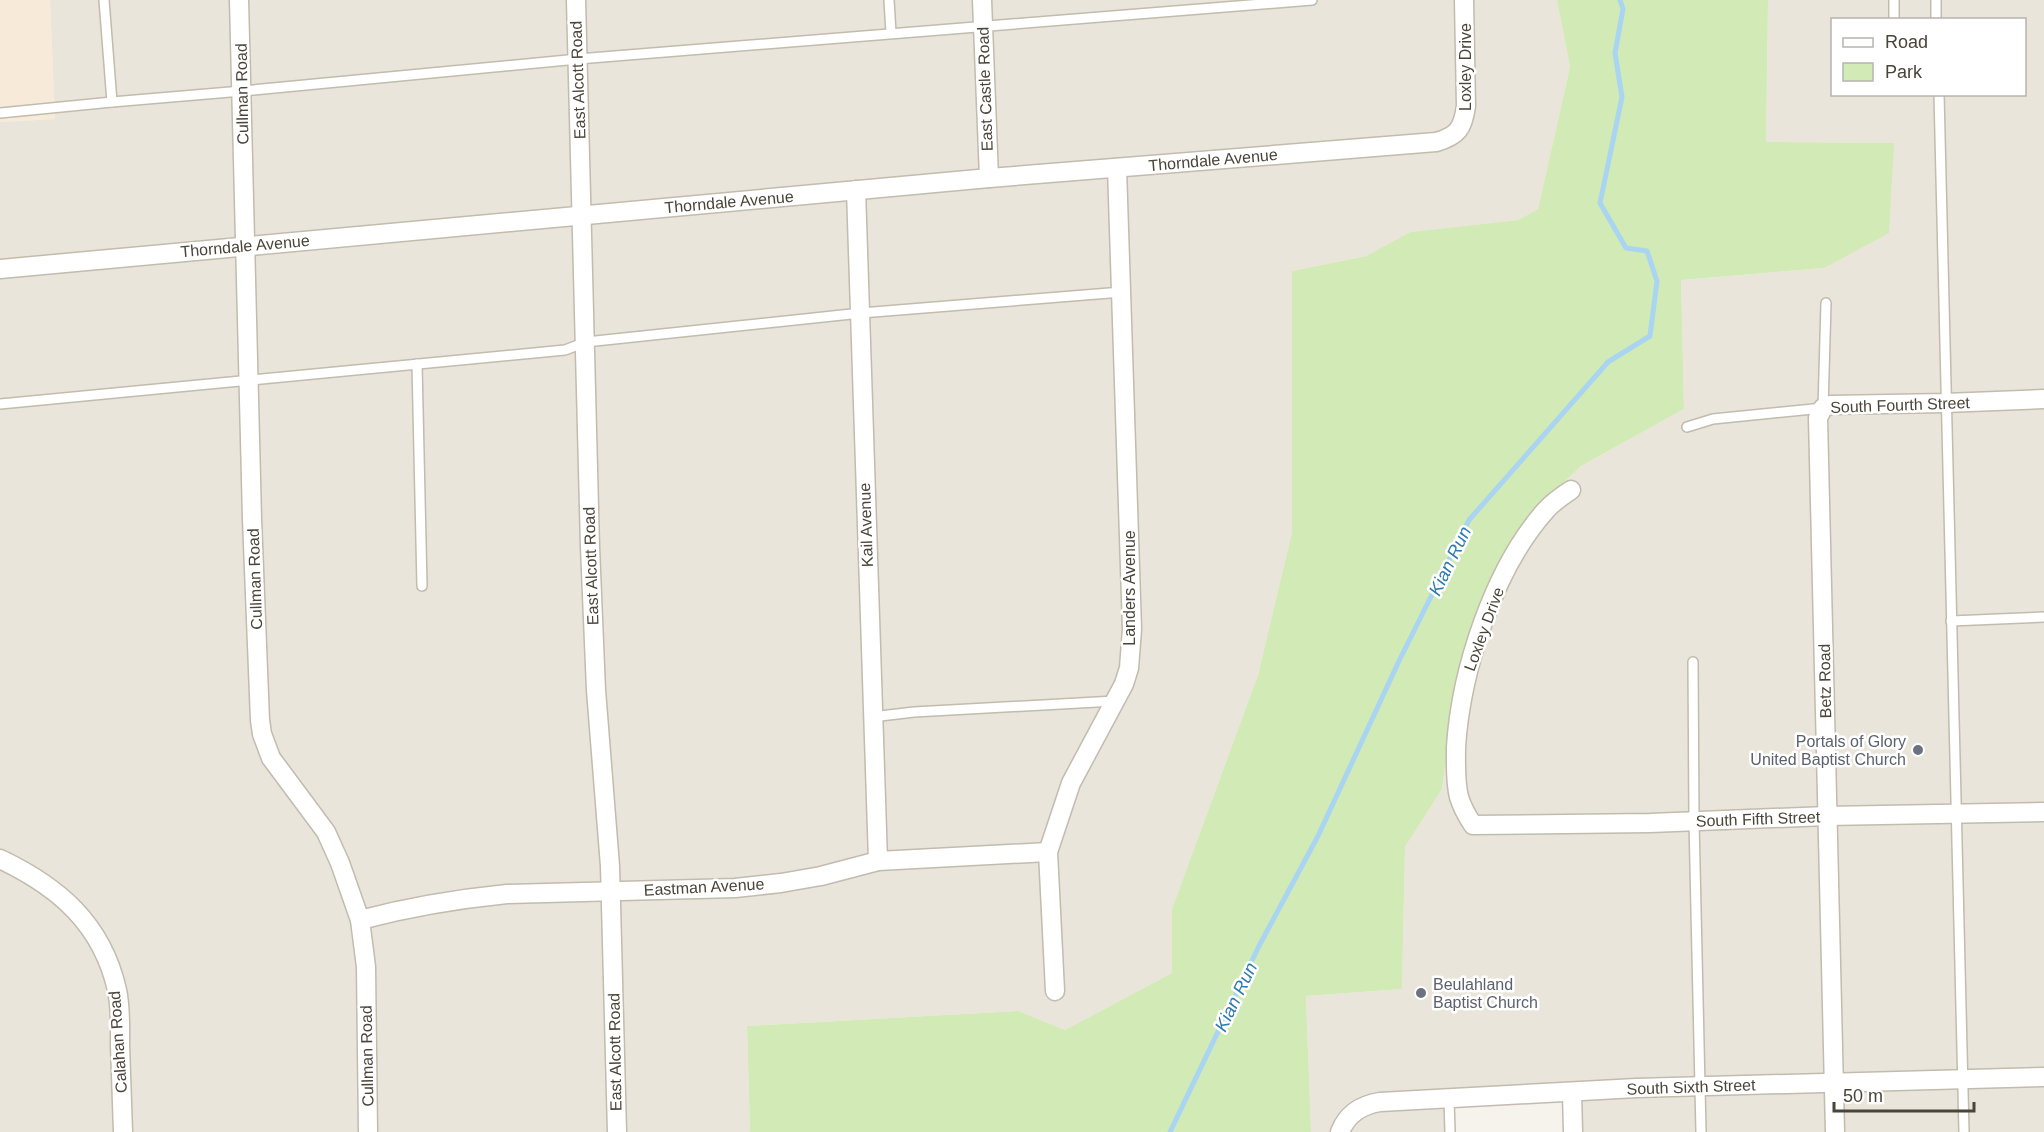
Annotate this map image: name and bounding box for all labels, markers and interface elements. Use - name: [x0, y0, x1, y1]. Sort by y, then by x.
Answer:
- legend: [1831, 18, 2026, 96]
- street label: East Alcott Road: [567, 21, 589, 139]
- street label: Loxley Drive: [1457, 23, 1474, 111]
- street label: East Castle Road: [974, 26, 996, 152]
- text: Road: [1885, 32, 1928, 52]
- street label: Cullman Road: [233, 43, 251, 145]
- text: Park: [1885, 62, 1923, 82]
- street label: Thorndale Avenue: [1148, 146, 1278, 174]
- street label: Thorndale Avenue: [664, 188, 794, 216]
- street label: Thorndale Avenue: [180, 232, 310, 260]
- street label: South Fourth Street: [1830, 394, 1971, 416]
- street label: Kail Avenue: [856, 483, 876, 567]
- street label: East Alcott Road: [580, 507, 602, 625]
- water label: Kian Run: [1425, 523, 1475, 599]
- street label: Cullman Road: [245, 528, 265, 630]
- street label: Landers Avenue: [1121, 530, 1138, 646]
- street label: Loxley Drive: [1461, 585, 1507, 673]
- street label: Betz Road: [1816, 643, 1834, 719]
- place label: Portals of Glory United Baptist Church: [1750, 733, 1906, 768]
- marker: Portals of Glory United Baptist Church: [1911, 743, 1925, 757]
- street label: South Fifth Street: [1695, 808, 1821, 830]
- street label: Eastman Avenue: [643, 875, 765, 899]
- water label: Kian Run: [1211, 959, 1261, 1035]
- place label: Beulahland Baptist Church: [1433, 976, 1538, 1011]
- marker: Beulahland Baptist Church: [1414, 986, 1428, 1000]
- street label: Calahan Road: [106, 990, 130, 1094]
- street label: East Alcott Road: [605, 993, 625, 1111]
- street label: Cullman Road: [358, 1005, 376, 1107]
- scale bar: [1834, 1075, 1974, 1113]
- street label: South Sixth Street: [1626, 1076, 1756, 1098]
- text: 50 m: [1843, 1086, 1883, 1106]

